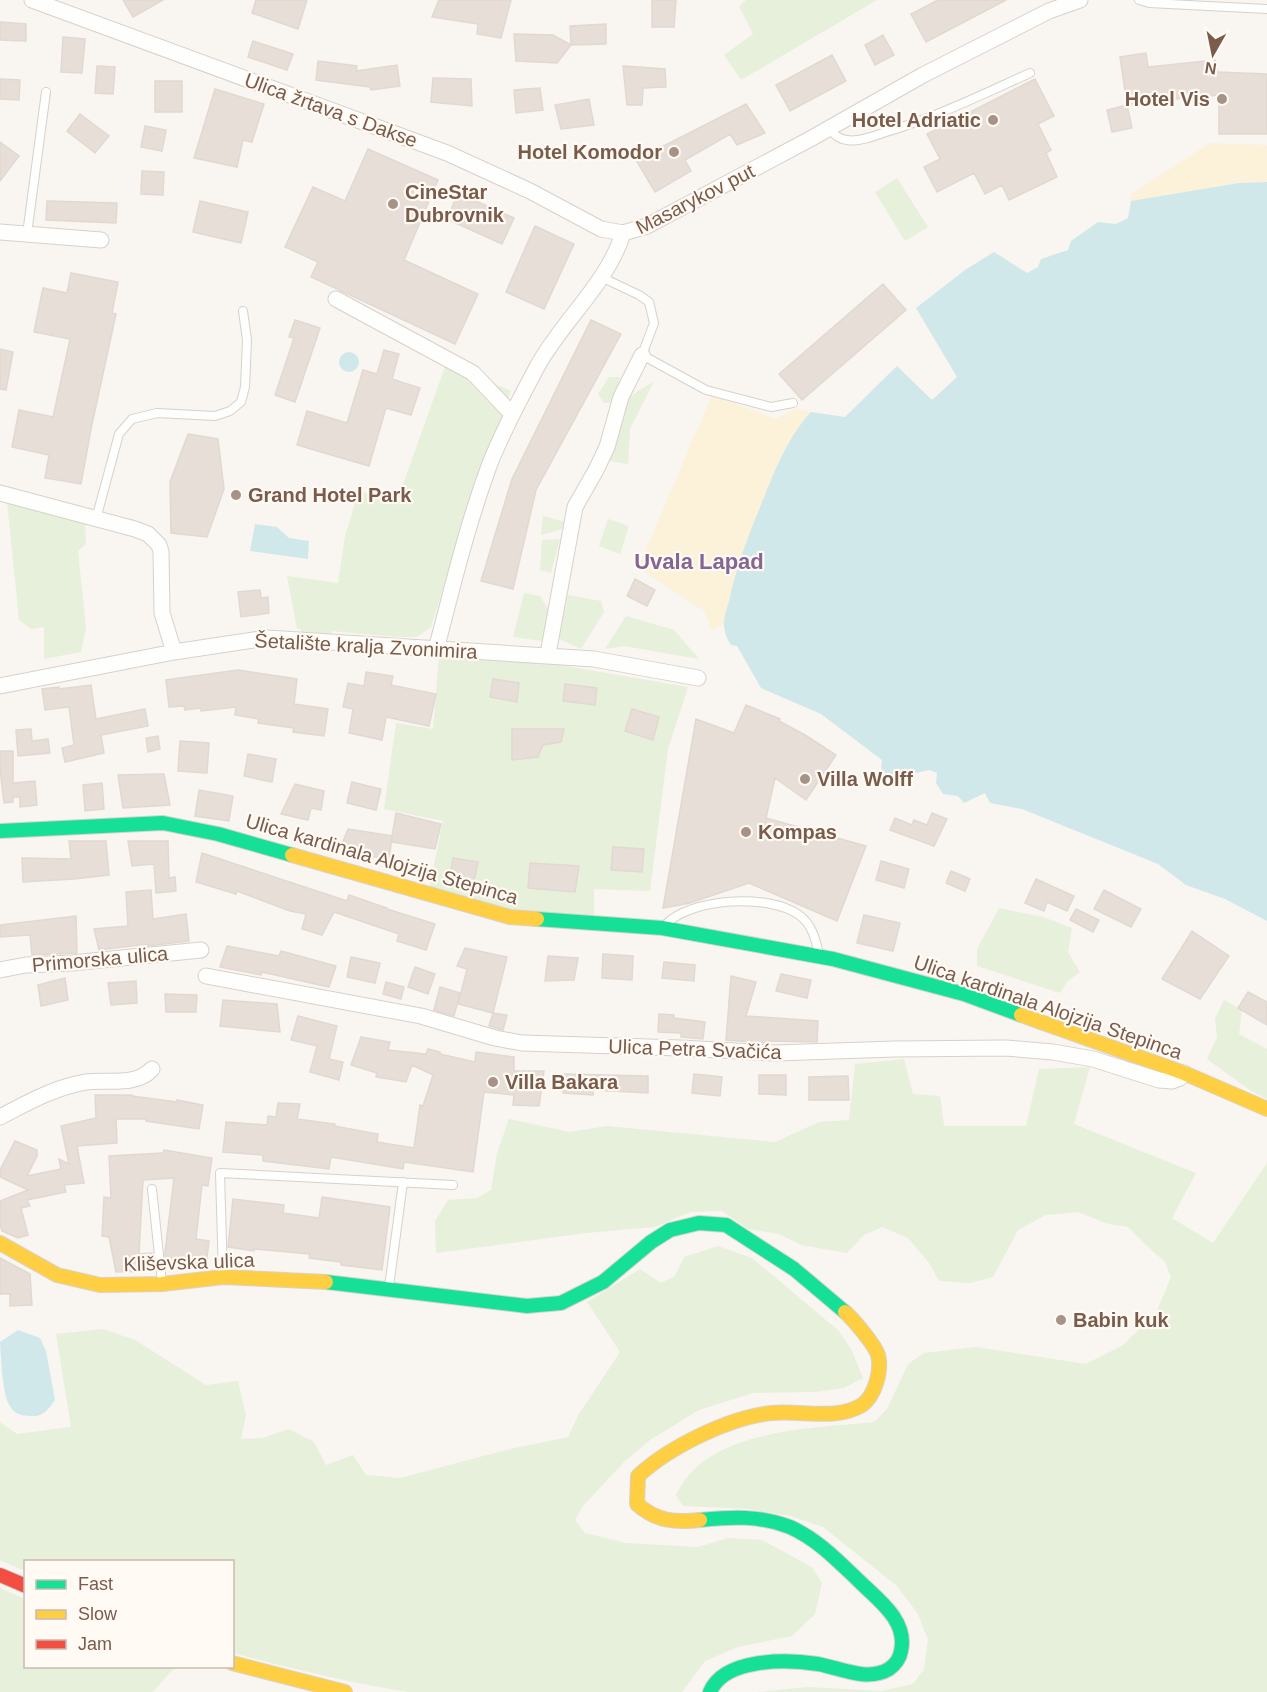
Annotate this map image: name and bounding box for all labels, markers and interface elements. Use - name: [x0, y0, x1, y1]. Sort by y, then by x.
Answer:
- north arrow: [1183, 24, 1243, 84]
- text: N: [1204, 59, 1218, 78]
- street label: Ulica žrtava s Dakse: [242, 68, 420, 152]
- place label: Hotel Vis: [1125, 88, 1210, 110]
- marker: Hotel Vis: [1215, 92, 1229, 106]
- place label: Hotel Adriatic: [852, 109, 981, 131]
- marker: Hotel Adriatic: [986, 113, 1000, 127]
- place label: Hotel Komodor: [518, 141, 662, 163]
- marker: Hotel Komodor: [667, 145, 681, 159]
- street label: Masarykov put: [632, 159, 758, 238]
- place label: CineStar Dubrovnik: [405, 181, 505, 226]
- marker: CineStar Dubrovnik: [386, 197, 400, 211]
- place label: Grand Hotel Park: [248, 484, 412, 506]
- marker: Grand Hotel Park: [229, 488, 243, 502]
- district label: Uvala Lapad: [634, 549, 764, 574]
- street label: Šetalište kralja Zvonimira: [254, 629, 479, 663]
- place label: Villa Wolff: [817, 768, 913, 790]
- marker: Villa Wolff: [798, 772, 812, 786]
- street label: Ulica kardinala Alojzija Stepinca: [243, 810, 522, 909]
- place label: Kompas: [758, 821, 837, 843]
- marker: Kompas: [739, 825, 753, 839]
- street label: Primorska ulica: [31, 942, 170, 976]
- street label: Ulica kardinala Alojzija Stepinca: [911, 951, 1186, 1064]
- street label: Ulica Petra Svačića: [608, 1035, 783, 1063]
- place label: Villa Bakara: [505, 1071, 619, 1093]
- marker: Villa Bakara: [486, 1075, 500, 1089]
- street label: Kliševska ulica: [123, 1249, 256, 1275]
- place label: Babin kuk: [1073, 1309, 1169, 1331]
- marker: Babin kuk: [1054, 1313, 1068, 1327]
- legend: [24, 1560, 234, 1668]
- text: Fast: [78, 1574, 113, 1594]
- text: Slow: [78, 1604, 118, 1624]
- text: Jam: [78, 1634, 112, 1654]

